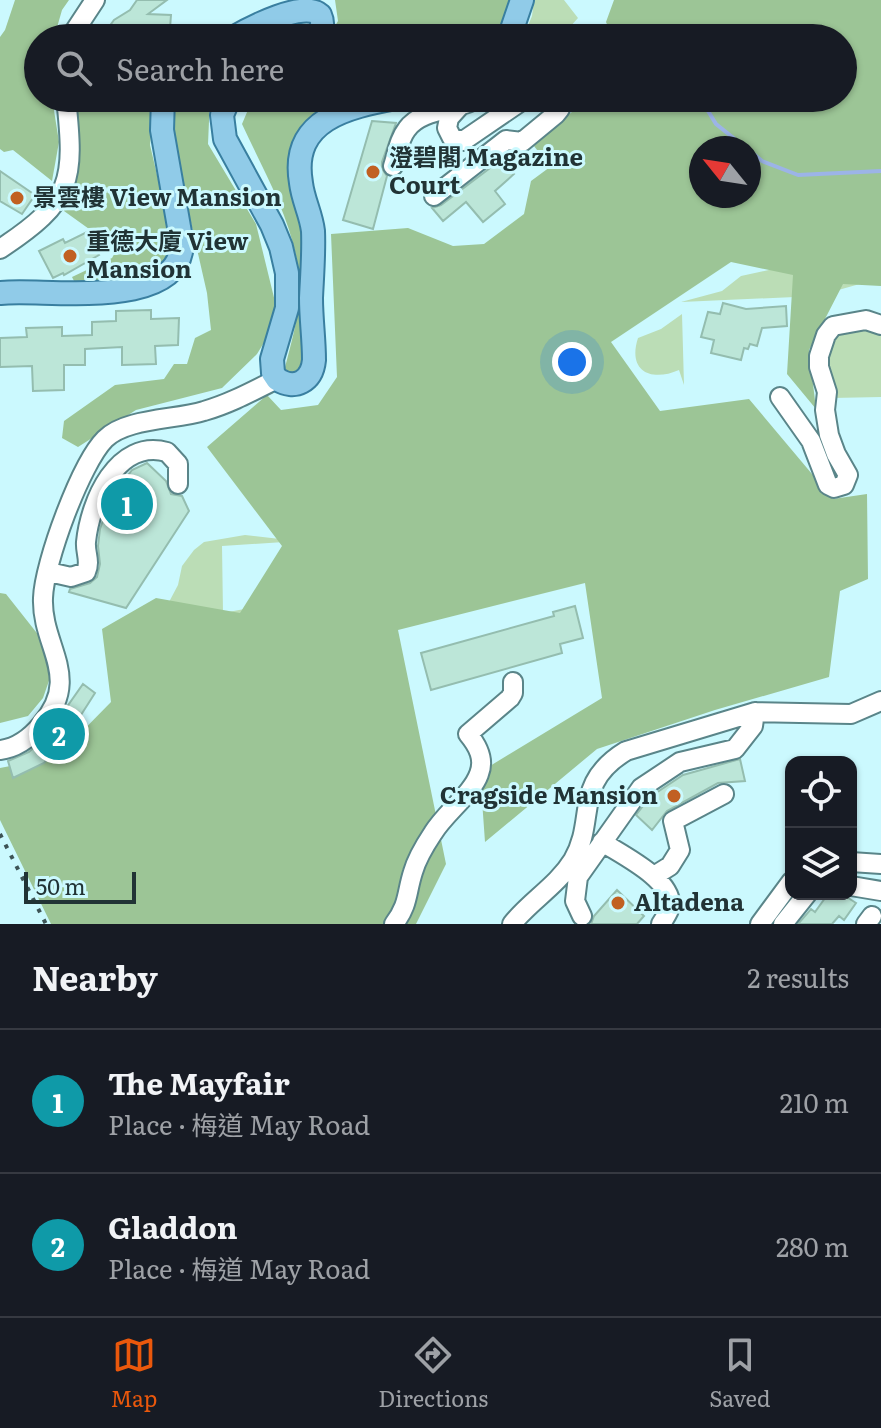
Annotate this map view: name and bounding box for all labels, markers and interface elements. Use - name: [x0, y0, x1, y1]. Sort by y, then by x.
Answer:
- search box: [24, 24, 857, 112]
- icon: search: [52, 46, 96, 90]
- text: Search here: [116, 46, 284, 90]
- north arrow: [689, 136, 761, 208]
- place label: 澄碧閣 Magazine Court: [389, 138, 583, 201]
- marker: 澄碧閣 Magazine Court: [364, 163, 382, 181]
- place label: 景雲樓 View Mansion: [33, 178, 282, 213]
- marker: 景雲樓 View Mansion: [8, 189, 26, 207]
- place label: 重德大廈 View Mansion: [86, 222, 249, 285]
- marker: 重德大廈 View Mansion: [61, 247, 79, 265]
- your location: [552, 342, 592, 382]
- pin: 1: [101, 474, 153, 534]
- pin: 2: [33, 704, 85, 764]
- map controls: [785, 756, 857, 900]
- button: locate: [785, 756, 857, 828]
- place label: Cragside Mansion: [440, 776, 658, 811]
- marker: Cragside Mansion: [665, 787, 683, 805]
- button: layers: [785, 828, 857, 900]
- scale bar: [24, 868, 136, 904]
- text: 50 m: [36, 869, 86, 902]
- place label: Altadena: [634, 883, 744, 918]
- marker: Altadena: [609, 894, 627, 912]
- text: Nearby: [32, 951, 158, 1001]
- text: 2 results: [747, 957, 849, 996]
- text: The Mayfair: [108, 1060, 290, 1104]
- text: 1: [53, 1082, 63, 1121]
- text: 210 m: [780, 1082, 849, 1121]
- text: Place · 梅道 May Road: [108, 1104, 370, 1143]
- text: Gladdon: [108, 1204, 238, 1248]
- text: 2: [51, 1226, 65, 1265]
- text: 280 m: [776, 1226, 849, 1265]
- text: Place · 梅道 May Road: [108, 1248, 370, 1287]
- tab: Map: [110, 1333, 157, 1414]
- tab: Directions: [378, 1333, 488, 1414]
- tab: Saved: [709, 1333, 771, 1414]

